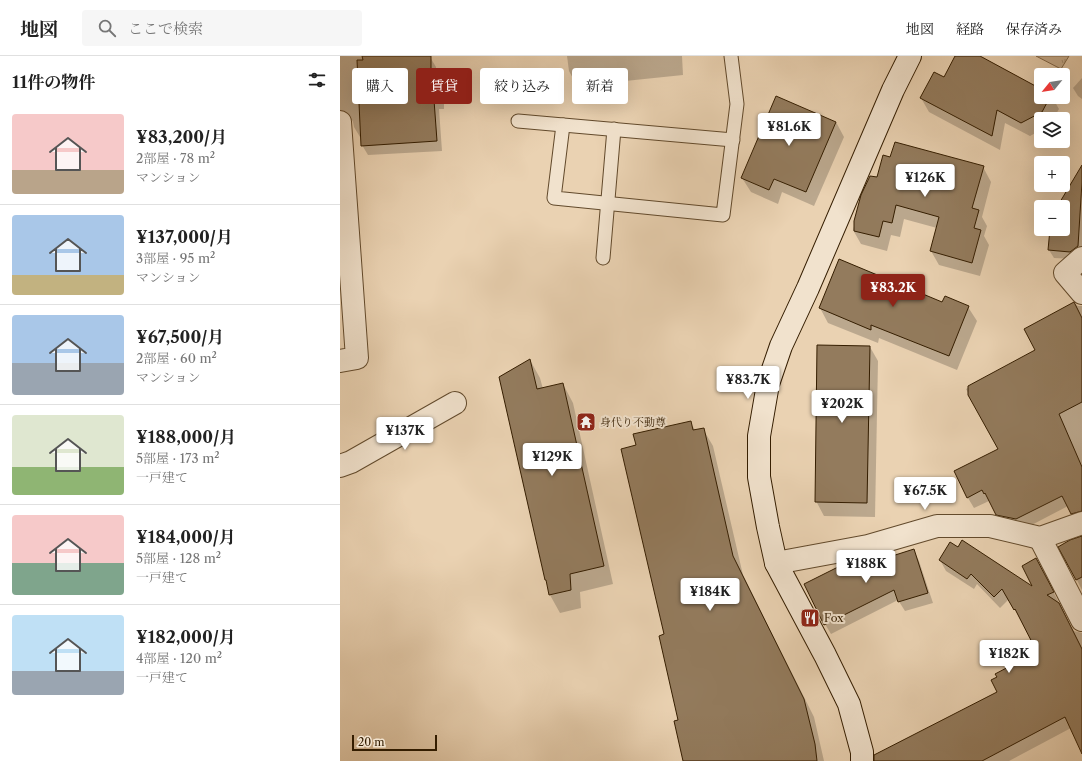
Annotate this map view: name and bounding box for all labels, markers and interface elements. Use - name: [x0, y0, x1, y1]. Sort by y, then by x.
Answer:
- search box: [82, 10, 362, 46]
- icon: search: [96, 17, 118, 39]
- text: 地図: [20, 18, 58, 41]
- text: ここで検索: [128, 19, 203, 38]
- text: 地図: [906, 20, 934, 38]
- text: 経路: [956, 20, 984, 38]
- text: 保存済み: [1006, 20, 1062, 38]
- chip: 購入: [352, 68, 408, 104]
- chip: 賃貸: [416, 68, 472, 104]
- chip: 絞り込み: [480, 68, 564, 104]
- chip: 新着: [572, 68, 628, 104]
- north arrow: [1034, 68, 1070, 104]
- map controls: [1034, 68, 1070, 236]
- icon: filters: [306, 69, 328, 91]
- text: 11件の物件: [12, 72, 95, 92]
- button: layers: [1034, 112, 1070, 148]
- pin: ¥81.6K: [756, 113, 822, 147]
- text: ¥81.6K: [767, 118, 811, 134]
- text: ¥83,200/月: [136, 127, 227, 147]
- icon: home: [44, 130, 92, 178]
- text: 2部屋 · 78 m²: [136, 150, 215, 166]
- button: +: [1034, 156, 1070, 192]
- pin: ¥126K: [897, 164, 953, 198]
- text: マンション: [136, 169, 200, 185]
- text: ¥126K: [905, 169, 945, 185]
- button: −: [1034, 200, 1070, 236]
- text: ¥137,000/月: [136, 227, 233, 247]
- icon: home: [44, 231, 92, 279]
- text: 3部屋 · 95 m²: [136, 250, 215, 266]
- text: マンション: [136, 269, 200, 285]
- pin: ¥83.2K: [860, 274, 926, 308]
- text: ¥83.2K: [870, 279, 916, 295]
- text: ¥67,500/月: [136, 327, 224, 347]
- icon: home: [44, 331, 92, 379]
- text: 2部屋 · 60 m²: [136, 350, 217, 366]
- pin: ¥83.7K: [715, 366, 781, 400]
- text: マンション: [136, 369, 200, 385]
- text: ¥83.7K: [726, 371, 770, 387]
- pin: ¥202K: [814, 390, 870, 424]
- text: ¥202K: [821, 395, 863, 411]
- temple icon: 身代り不動尊: [575, 411, 597, 433]
- place label: 身代り不動尊: [600, 415, 666, 429]
- pin: ¥137K: [377, 417, 433, 451]
- text: ¥137K: [385, 422, 425, 438]
- text: ¥188,000/月: [136, 427, 236, 447]
- icon: home: [44, 431, 92, 479]
- pin: ¥129K: [524, 443, 580, 477]
- text: ¥129K: [532, 448, 572, 464]
- text: 5部屋 · 173 m²: [136, 450, 220, 466]
- text: 一戸建て: [136, 469, 188, 485]
- pin: ¥67.5K: [892, 477, 958, 511]
- text: ¥67.5K: [903, 482, 947, 498]
- text: ¥184,000/月: [136, 527, 236, 547]
- icon: home: [44, 531, 92, 579]
- text: 5部屋 · 128 m²: [136, 550, 221, 566]
- pin: ¥188K: [838, 550, 894, 584]
- text: ¥188K: [845, 555, 887, 571]
- text: 一戸建て: [136, 569, 188, 585]
- pin: ¥184K: [682, 578, 738, 612]
- text: ¥184K: [690, 583, 730, 599]
- restaurant icon: Fox: [799, 607, 821, 629]
- place label: Fox: [824, 611, 844, 625]
- text: ¥182,000/月: [136, 627, 236, 647]
- icon: home: [44, 631, 92, 679]
- pin: ¥182K: [981, 640, 1037, 674]
- text: ¥182K: [989, 645, 1029, 661]
- text: 4部屋 · 120 m²: [136, 650, 222, 666]
- text: 一戸建て: [136, 669, 188, 685]
- scale bar: [352, 733, 437, 752]
- text: 20 m: [358, 735, 384, 749]

